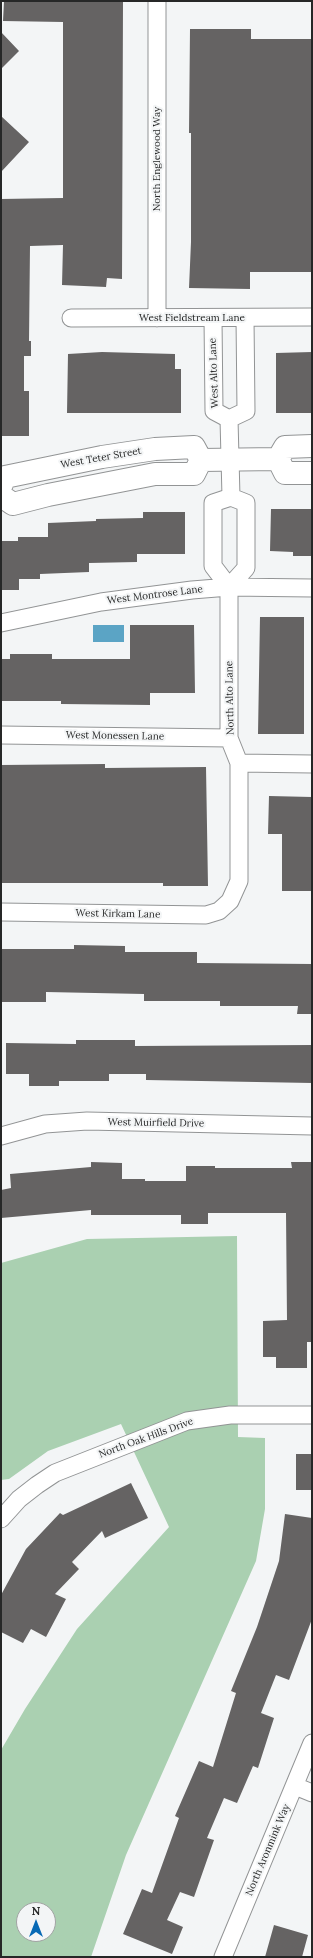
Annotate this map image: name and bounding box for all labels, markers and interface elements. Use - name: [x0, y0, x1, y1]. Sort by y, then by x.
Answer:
- street label: North Englewood Way: [151, 107, 163, 211]
- street label: West Fieldstream Lane: [139, 312, 245, 324]
- street label: West Alto Lane: [207, 338, 221, 408]
- street label: West Teter Street: [60, 445, 142, 471]
- street label: West Montrose Lane: [106, 583, 204, 607]
- street label: North Alto Lane: [223, 661, 237, 735]
- street label: West Monessen Lane: [66, 729, 164, 743]
- street label: West Kirkam Lane: [76, 907, 160, 921]
- street label: West Muirfield Drive: [108, 1116, 204, 1130]
- street label: North Oak Hills Drive: [97, 1415, 195, 1461]
- street label: North Aronmink Way: [243, 1802, 293, 1898]
- north arrow: [16, 1902, 56, 1942]
- text: N: [32, 1904, 40, 1918]

